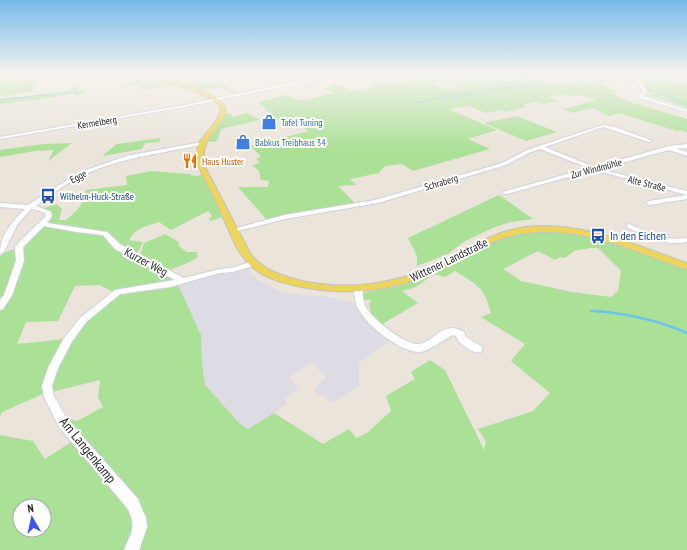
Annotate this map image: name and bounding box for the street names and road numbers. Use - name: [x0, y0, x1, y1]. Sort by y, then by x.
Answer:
- street label: Kermelberg: [76, 113, 118, 132]
- street label: Zur Windmühle: [569, 155, 623, 182]
- street label: Egge: [68, 167, 89, 186]
- street label: Schraberg: [423, 171, 460, 194]
- street label: Alte Straße: [626, 172, 667, 194]
- street label: Wittener Landstraße: [408, 234, 490, 285]
- street label: Kurzer Weg: [122, 244, 170, 279]
- street label: Am Langenkamp: [56, 413, 120, 487]

